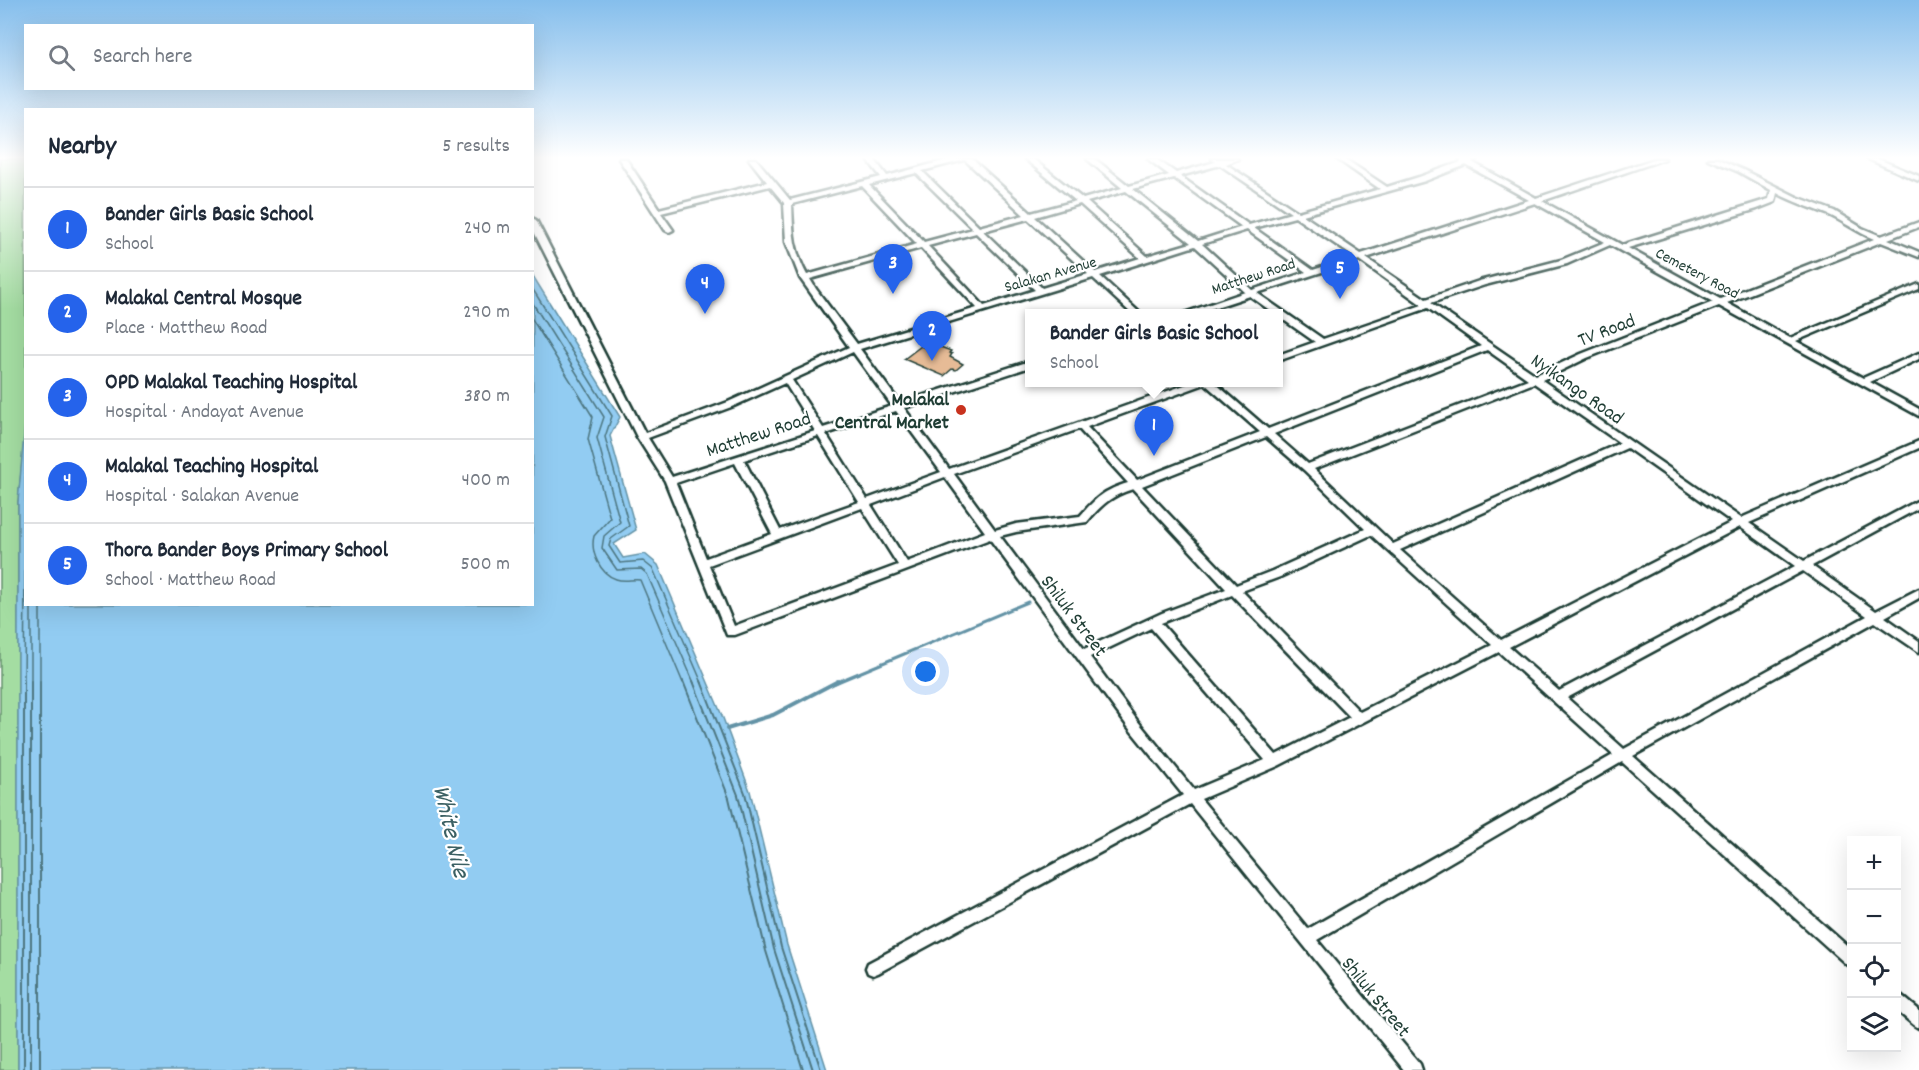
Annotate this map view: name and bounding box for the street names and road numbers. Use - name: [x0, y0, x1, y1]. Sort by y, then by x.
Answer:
- street label: Cemetery Road: [1651, 242, 1743, 306]
- street label: Salakan Avenue: [1002, 251, 1099, 300]
- street label: Matthew Road: [1209, 253, 1299, 302]
- street label: TV Road: [1574, 308, 1640, 356]
- street label: Nyikango Road: [1524, 348, 1629, 433]
- street label: Matthew Road: [703, 406, 815, 466]
- street label: Shiluk Street: [1032, 570, 1113, 664]
- street label: Shiluk Street: [1333, 952, 1416, 1044]

